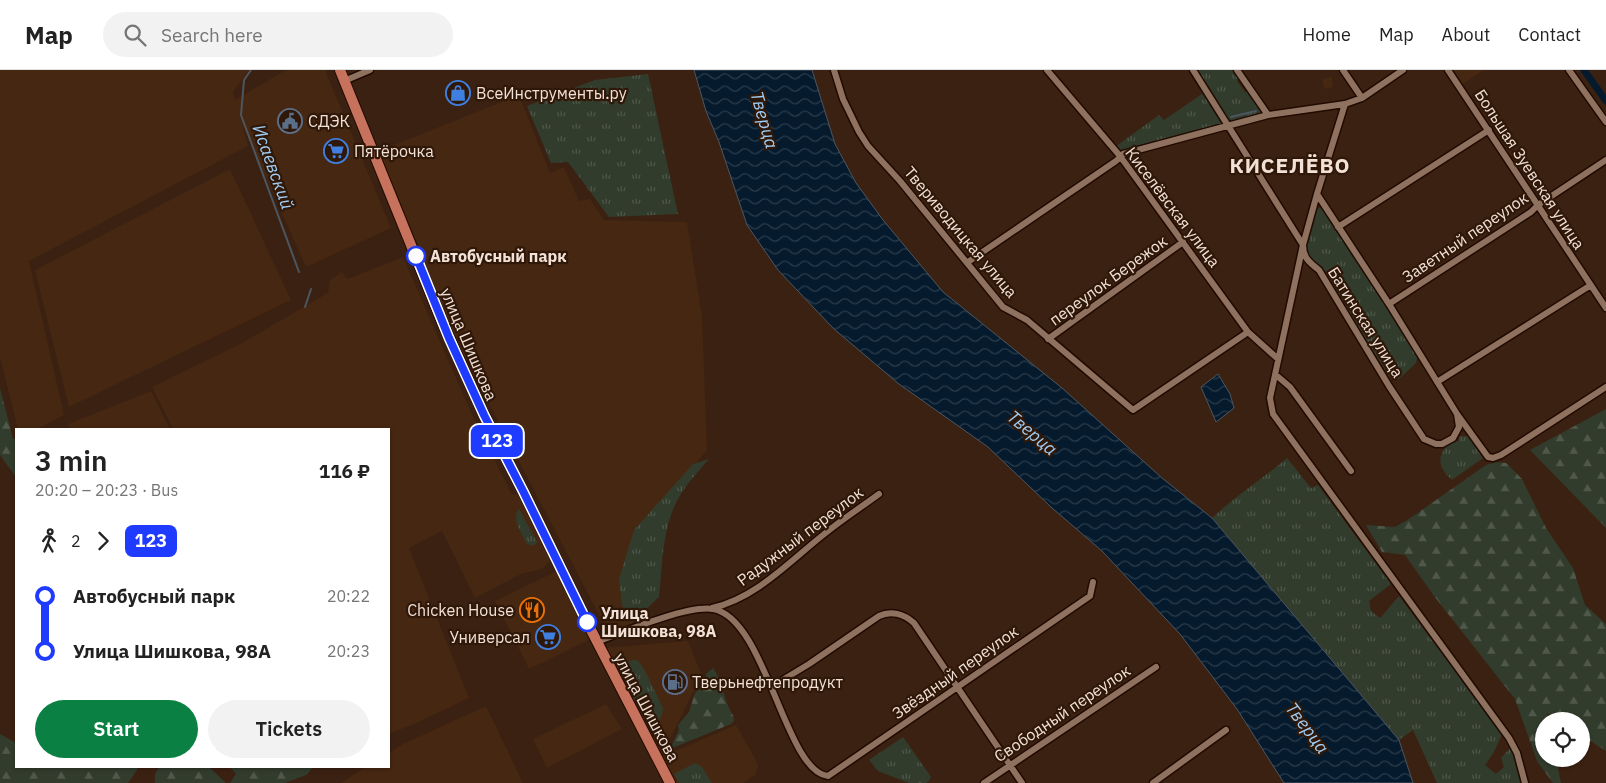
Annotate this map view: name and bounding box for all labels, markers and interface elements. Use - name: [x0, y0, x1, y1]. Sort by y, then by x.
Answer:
- search box: [103, 12, 453, 57]
- text: Map: [25, 19, 73, 51]
- icon: search: [121, 21, 149, 49]
- text: Search here: [161, 23, 263, 47]
- text: Home: [1303, 23, 1351, 46]
- text: Map: [1379, 23, 1414, 46]
- text: About: [1442, 23, 1490, 46]
- text: Contact: [1518, 23, 1581, 46]
- shop icon: ВсеИнструменты.ру: [445, 80, 471, 106]
- place label: ВсеИнструменты.ру: [476, 83, 627, 103]
- street label: Большая Зуевская улица: [1471, 85, 1590, 253]
- water label: Тверца: [745, 88, 784, 151]
- public building icon: СДЭК: [277, 108, 303, 134]
- place label: СДЭК: [308, 111, 350, 131]
- water label: Исаевский: [247, 121, 299, 213]
- supermarket icon: Пятёрочка: [323, 138, 349, 164]
- place label: Пятёрочка: [354, 141, 434, 161]
- street label: Киселёвская улица: [1121, 143, 1225, 271]
- district label: КИСЕЛЁВО: [1229, 151, 1351, 179]
- street label: Твериводицкая улица: [900, 162, 1022, 302]
- street label: Заветный переулок: [1398, 187, 1532, 287]
- street label: переулок Бережок: [1045, 230, 1171, 329]
- marker: Автобусный парк: [406, 246, 426, 266]
- place label: Автобусный парк: [430, 246, 567, 266]
- street label: Батинская улица: [1324, 263, 1408, 381]
- street label: улица Шишкова: [436, 285, 502, 404]
- water label: Тверца: [1002, 405, 1062, 460]
- line badge: 123: [468, 425, 526, 457]
- text: 123: [481, 429, 513, 452]
- text: 3 min: [35, 442, 107, 479]
- text: 116 ₽: [319, 459, 370, 483]
- text: 20:20 – 20:23 · Bus: [35, 480, 178, 500]
- street label: Радужный переулок: [733, 482, 867, 590]
- icon: walk: [35, 527, 63, 555]
- icon: forward: [89, 527, 117, 555]
- text: 123: [135, 529, 167, 552]
- text: 2: [71, 531, 81, 551]
- text: Автобусный парк: [73, 584, 235, 608]
- text: 20:22: [327, 586, 370, 606]
- restaurant icon: Chicken House: [519, 597, 545, 623]
- place label: Chicken House: [407, 600, 514, 620]
- place label: Улица Шишкова, 98А: [601, 603, 716, 641]
- marker: Улица Шишкова, 98А: [577, 612, 597, 632]
- street label: Звёздный переулок: [888, 621, 1022, 723]
- supermarket icon: Универсал: [535, 624, 561, 650]
- place label: Универсал: [449, 627, 530, 647]
- text: Улица Шишкова, 98А: [73, 639, 271, 663]
- text: 20:23: [327, 641, 370, 661]
- street label: улица Шишкова: [610, 649, 684, 765]
- street label: Свободный переулок: [990, 660, 1134, 766]
- fuel station icon: Тверьнефтепродукт: [662, 669, 688, 695]
- place label: Тверьнефтепродукт: [692, 672, 844, 692]
- water label: Тверца: [1281, 697, 1334, 758]
- button: Start: [35, 700, 198, 758]
- button: Tickets: [208, 700, 370, 758]
- map controls: [1535, 712, 1590, 767]
- button: locate: [1535, 712, 1590, 767]

